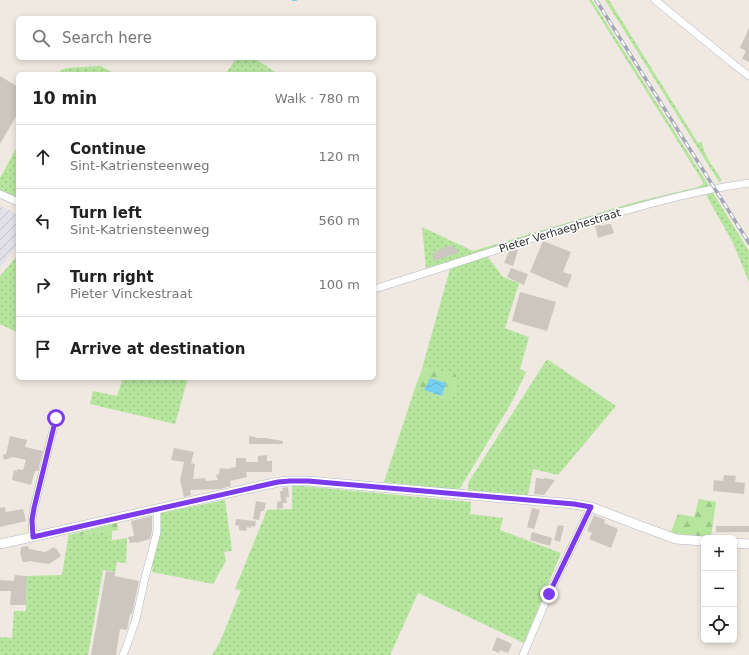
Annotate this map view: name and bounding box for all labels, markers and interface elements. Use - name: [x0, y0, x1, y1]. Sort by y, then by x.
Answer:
- search box: [16, 16, 376, 60]
- icon: search: [30, 27, 52, 49]
- text: Search here: [62, 29, 152, 47]
- text: 10 min: [32, 88, 97, 108]
- text: Walk · 780 m: [275, 91, 360, 106]
- text: Continue: [70, 140, 146, 158]
- icon: ahead: [32, 146, 54, 168]
- text: 120 m: [318, 149, 360, 164]
- text: Sint-Katriensteenweg: [70, 158, 209, 173]
- text: Turn left: [70, 204, 142, 222]
- street label: Pieter Verhaeghestraat: [498, 206, 623, 256]
- icon: left: [32, 210, 54, 232]
- text: 560 m: [318, 213, 360, 228]
- text: Sint-Katriensteenweg: [70, 222, 209, 237]
- text: Turn right: [70, 268, 154, 286]
- icon: right: [32, 274, 54, 296]
- text: 100 m: [318, 277, 360, 292]
- text: Pieter Vinckestraat: [70, 286, 193, 301]
- icon: arrive: [32, 338, 54, 360]
- text: Arrive at destination: [70, 340, 245, 358]
- route start: [47, 409, 65, 427]
- map controls: [701, 535, 737, 643]
- button: +: [701, 535, 737, 571]
- button: −: [701, 571, 737, 607]
- route end: [540, 585, 558, 603]
- button: locate: [701, 607, 737, 643]

